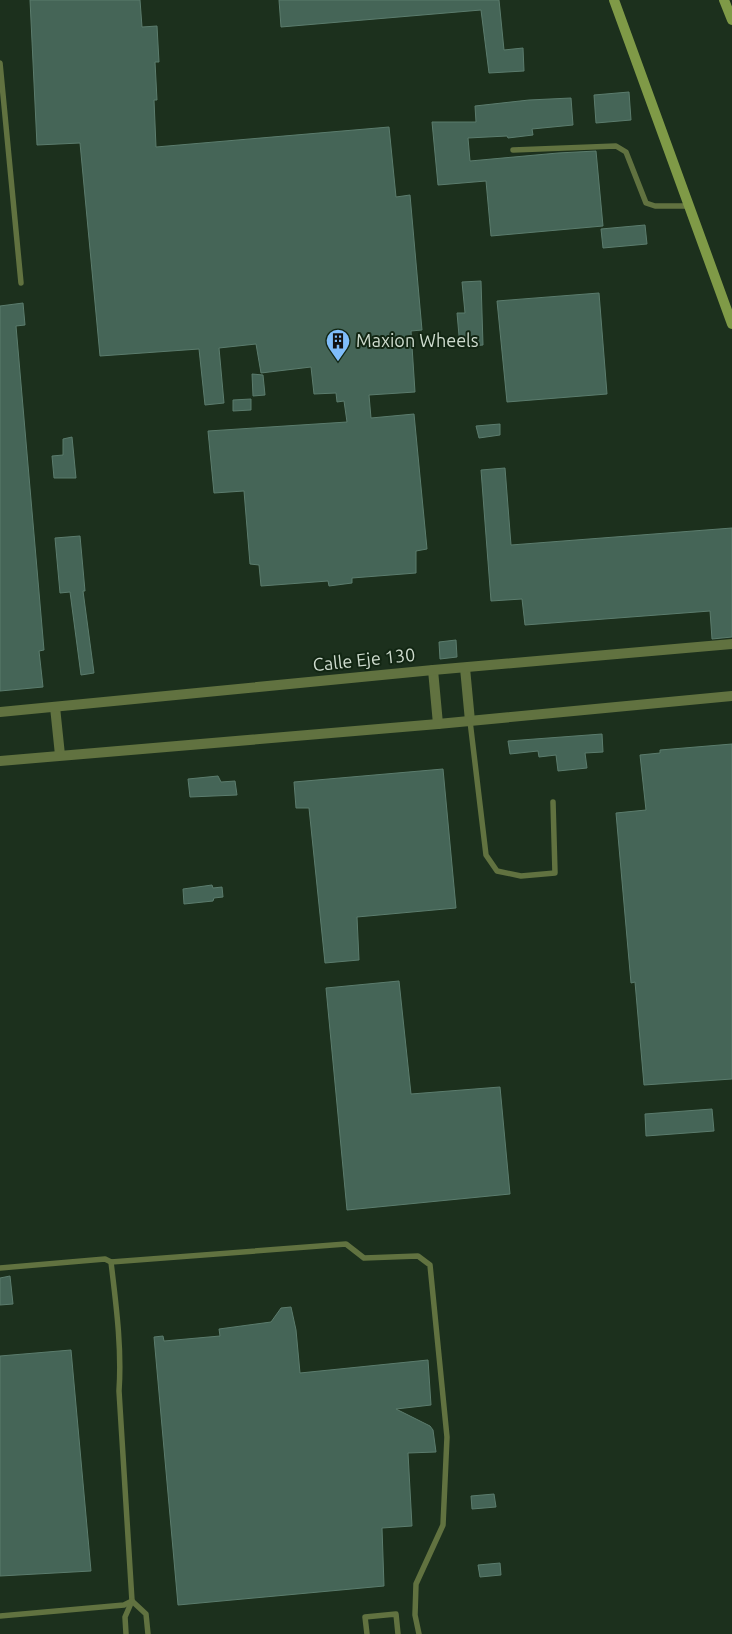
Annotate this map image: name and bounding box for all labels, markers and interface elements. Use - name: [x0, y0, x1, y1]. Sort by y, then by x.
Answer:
- building icon: Maxion Wheels: [325, 328, 351, 362]
- place label: Maxion Wheels: [356, 330, 479, 350]
- street label: Calle Eje 130: [312, 644, 416, 674]

